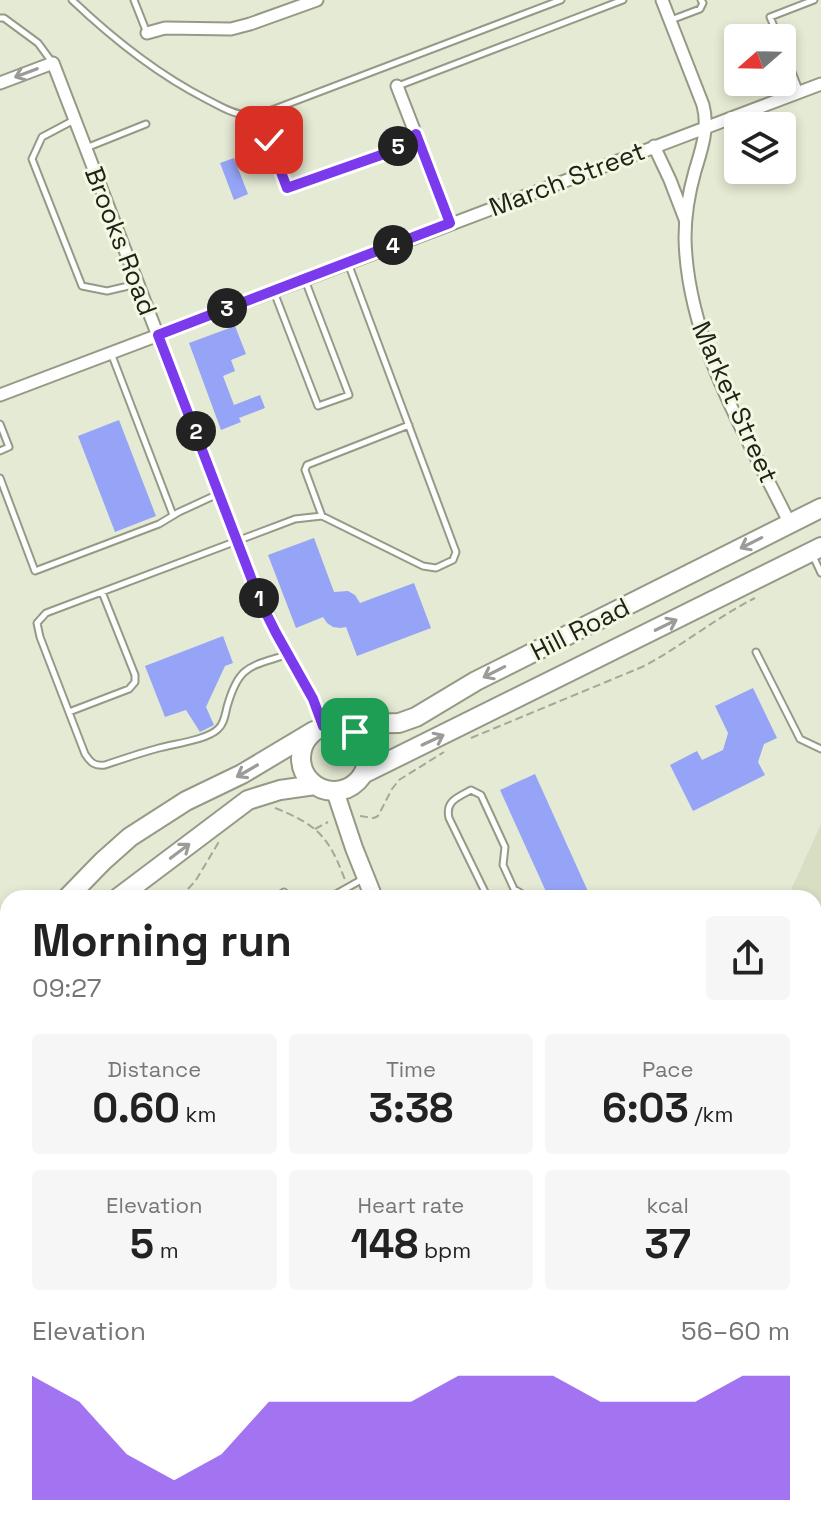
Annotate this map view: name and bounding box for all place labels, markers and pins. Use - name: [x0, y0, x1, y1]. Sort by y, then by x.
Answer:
- pin: [235, 106, 303, 174]
- pin: 5: [378, 126, 418, 166]
- pin: 4: [373, 225, 413, 265]
- pin: 3: [207, 288, 247, 328]
- pin: 2: [176, 411, 216, 451]
- pin: 1: [239, 578, 279, 618]
- pin: [321, 698, 389, 766]

